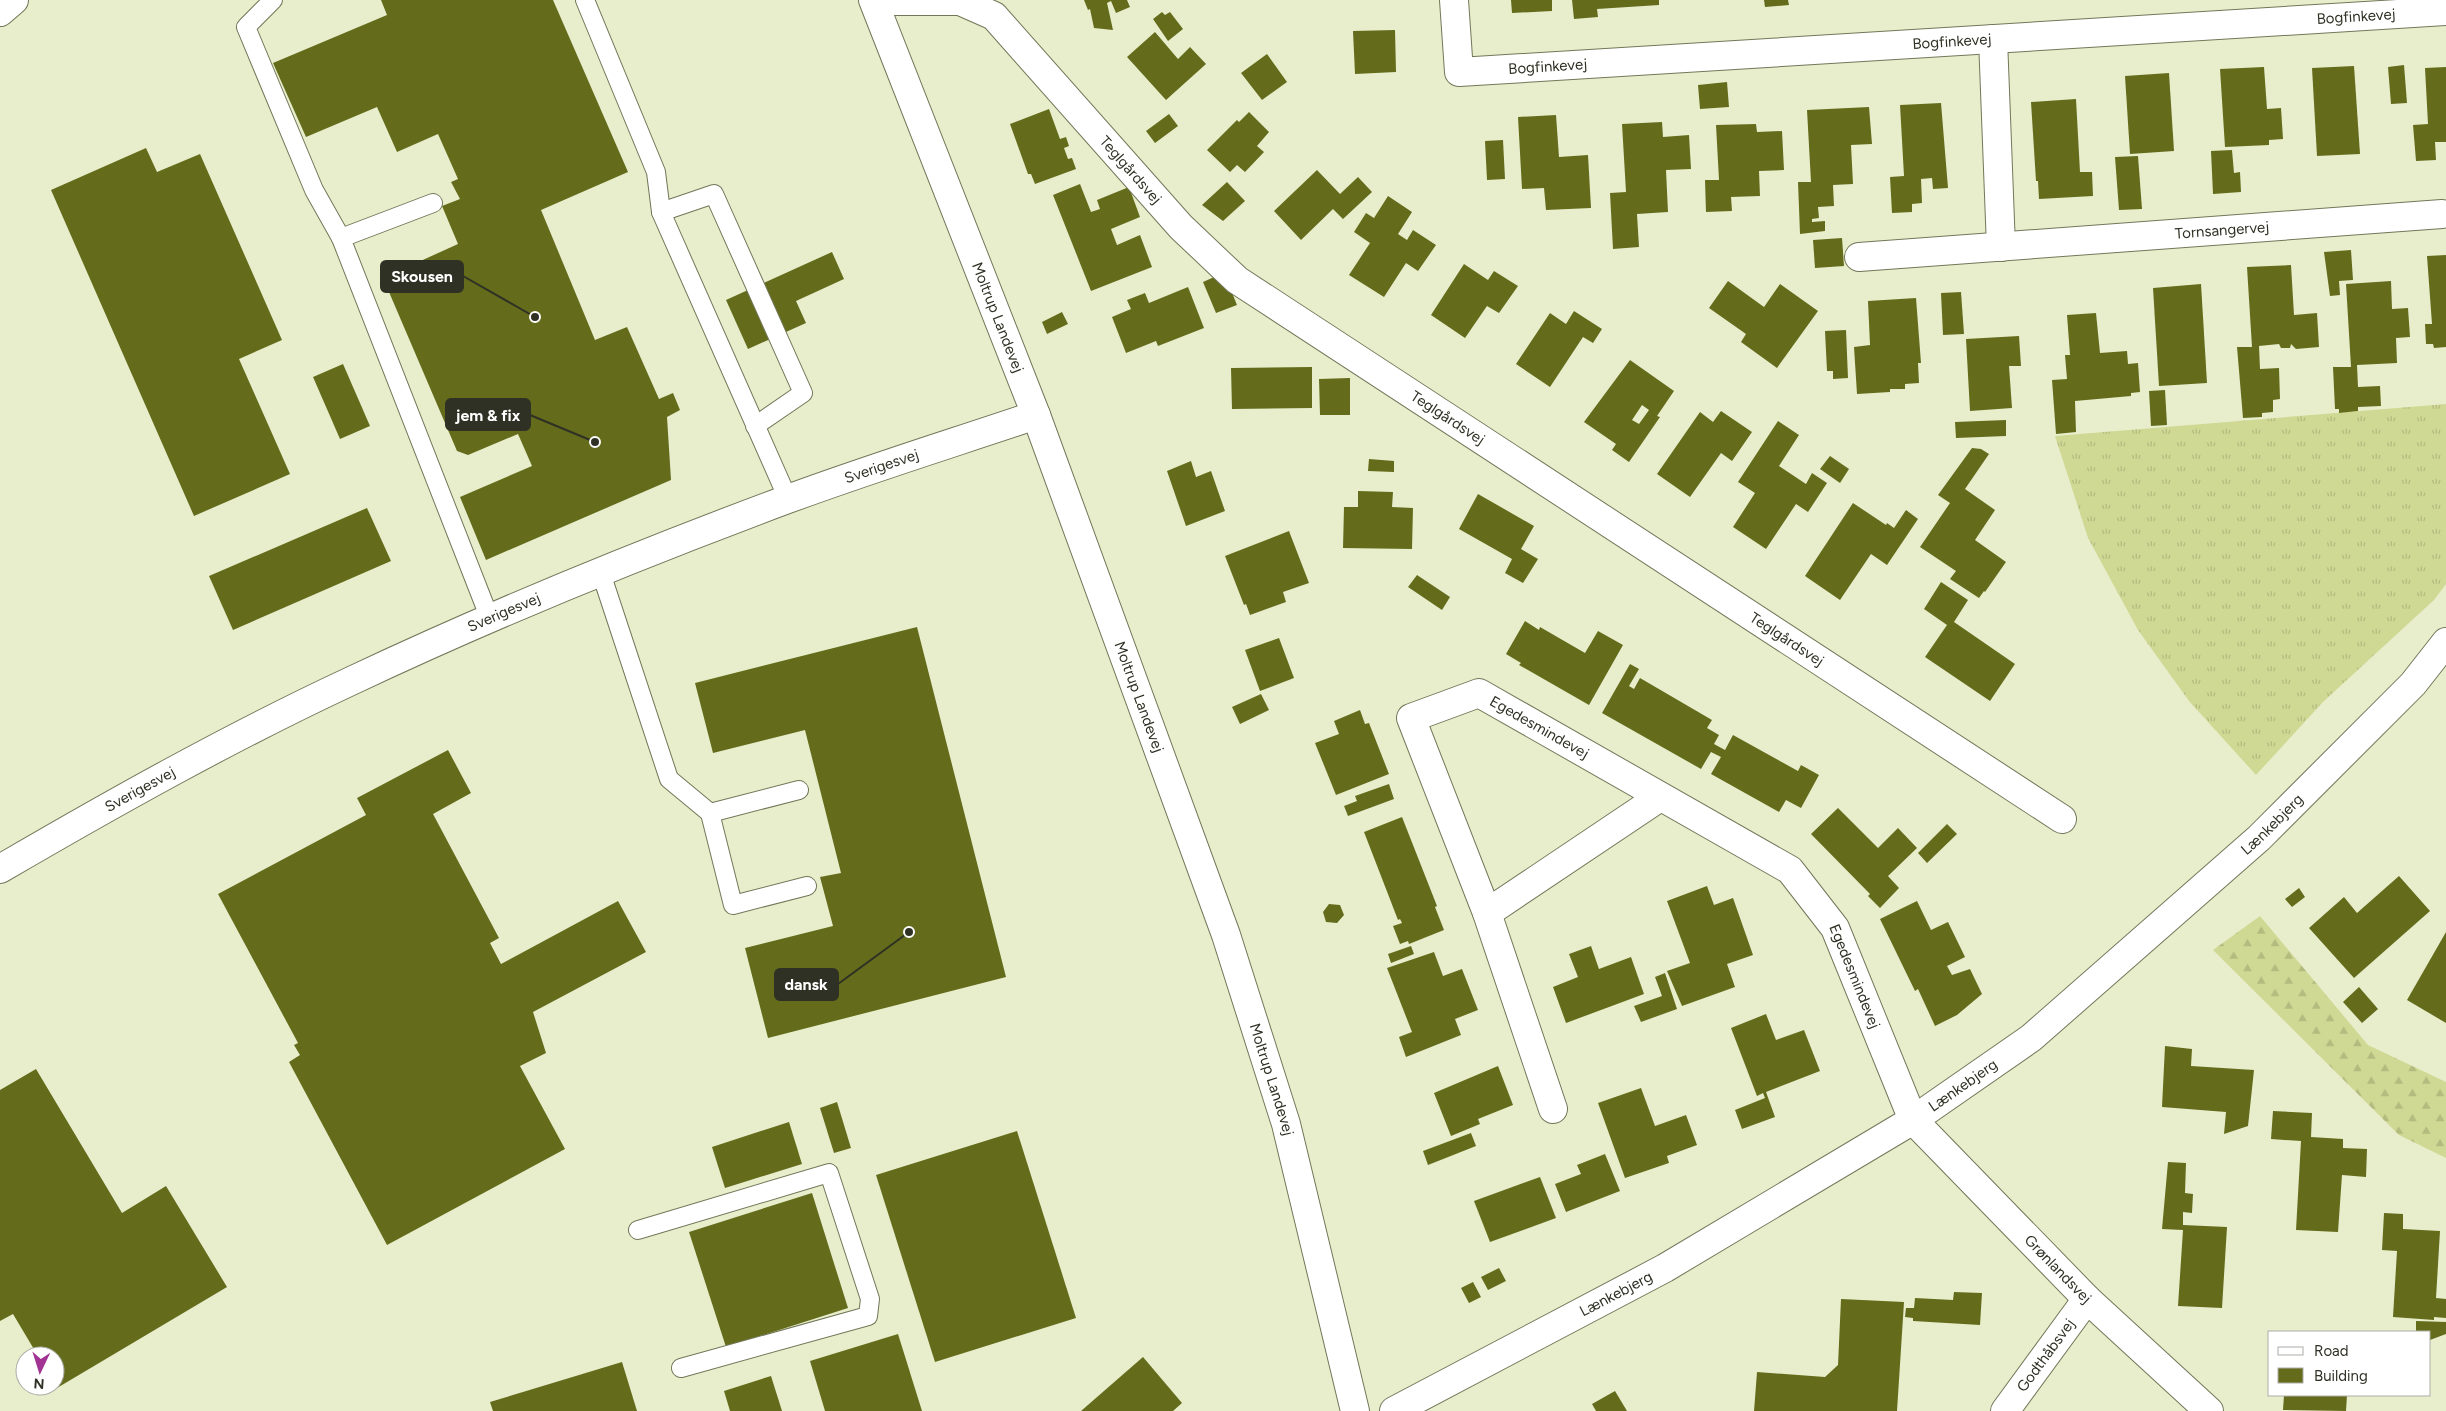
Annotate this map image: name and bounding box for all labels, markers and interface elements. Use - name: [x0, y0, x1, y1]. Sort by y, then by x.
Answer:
- street label: Bogfinkevej: [2316, 5, 2396, 28]
- street label: Bogfinkevej: [1912, 30, 1992, 53]
- street label: Bogfinkevej: [1508, 55, 1588, 78]
- street label: Teglgårdsvej: [1096, 132, 1165, 208]
- street label: Tornsangervej: [2174, 218, 2270, 243]
- street label: Moltrup Landevej: [968, 260, 1027, 375]
- callout: Skousen: [381, 261, 463, 292]
- text: Skousen: [391, 267, 453, 286]
- street label: Teglgårdsvej: [1407, 387, 1488, 448]
- callout: jem & fix: [446, 399, 530, 430]
- text: jem & fix: [455, 406, 521, 425]
- street label: Sverigesvej: [842, 445, 921, 487]
- street label: Sverigesvej: [465, 589, 543, 636]
- street label: Teglgårdsvej: [1746, 608, 1827, 670]
- street label: Moltrup Landevej: [1110, 639, 1168, 755]
- street label: Egedesmindevej: [1487, 692, 1592, 763]
- street label: Sverigesvej: [102, 763, 178, 816]
- street label: Lænkebjerg: [2237, 790, 2307, 859]
- street label: Egedesmindevej: [1825, 921, 1884, 1031]
- callout: dansk: [775, 969, 838, 1000]
- text: dansk: [784, 975, 828, 994]
- street label: Moltrup Landevej: [1246, 1021, 1297, 1137]
- street label: Lænkebjerg: [1925, 1055, 2001, 1115]
- street label: Grønlandsvej: [2021, 1231, 2095, 1307]
- street label: Lænkebjerg: [1577, 1267, 1655, 1320]
- street label: Godthåbsvej: [2013, 1315, 2079, 1395]
- legend: [2268, 1331, 2431, 1396]
- text: Road: [2314, 1342, 2349, 1360]
- north arrow: [15, 1346, 65, 1396]
- text: Building: [2314, 1367, 2368, 1385]
- text: N: [33, 1375, 45, 1392]

